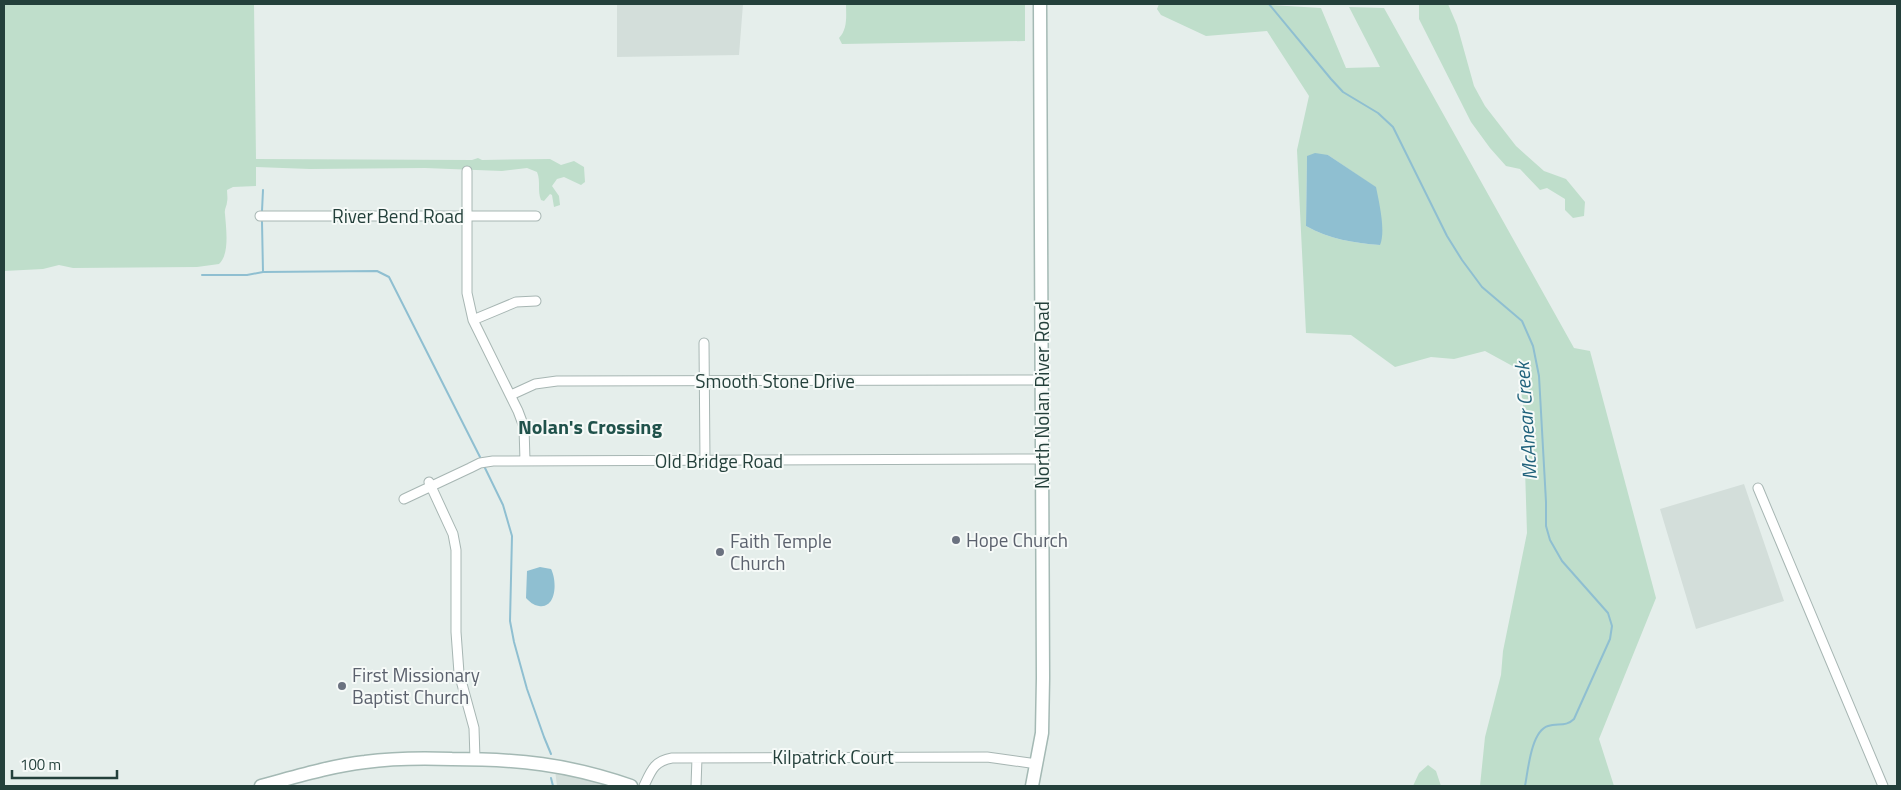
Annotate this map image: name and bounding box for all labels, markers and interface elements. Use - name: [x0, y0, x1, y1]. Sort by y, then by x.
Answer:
- street label: River Bend Road: [332, 201, 464, 230]
- street label: North Nolan River Road: [1027, 301, 1056, 489]
- water label: McAnear Creek: [1506, 359, 1545, 481]
- street label: Smooth Stone Drive: [695, 366, 855, 395]
- district label: Nolan's Crossing: [518, 411, 662, 442]
- street label: Old Bridge Road: [655, 446, 783, 475]
- place label: Hope Church: [966, 525, 1068, 554]
- place label: Faith Temple Church: [730, 526, 832, 577]
- marker: Hope Church: [950, 534, 962, 546]
- marker: Faith Temple Church: [714, 546, 726, 558]
- place label: First Missionary Baptist Church: [352, 660, 480, 711]
- marker: First Missionary Baptist Church: [336, 680, 348, 692]
- street label: Kilpatrick Court: [772, 742, 894, 771]
- scale bar: [12, 748, 118, 780]
- text: 100 m: [20, 753, 61, 776]

